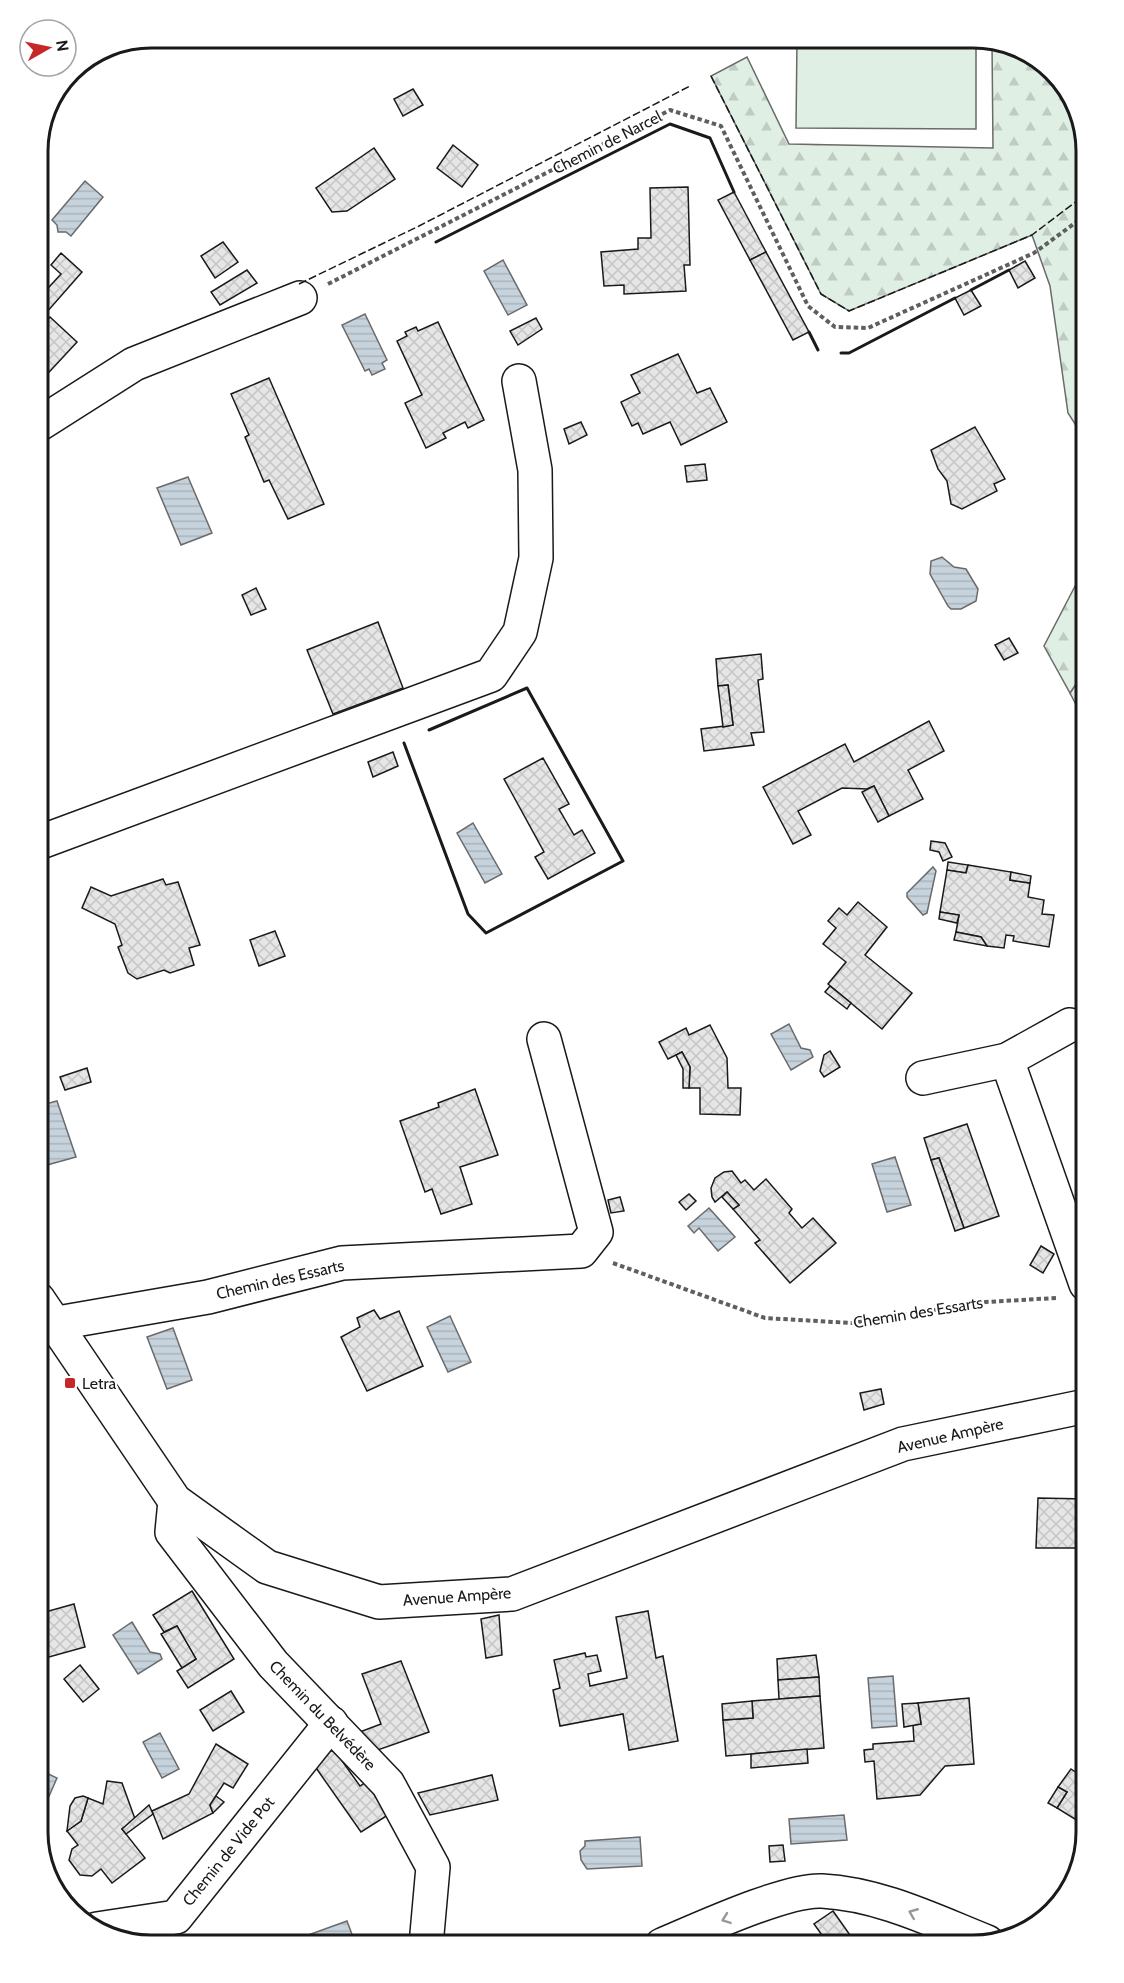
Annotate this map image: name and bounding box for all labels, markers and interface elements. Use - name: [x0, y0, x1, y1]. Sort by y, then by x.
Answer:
- north arrow: [18, 18, 78, 78]
- text: N: [52, 39, 73, 53]
- street label: Chemin de Narcel: [549, 107, 665, 178]
- street label: Chemin des Essarts: [214, 1255, 346, 1303]
- street label: Chemin des Essarts: [852, 1293, 985, 1332]
- place label: Letra: [82, 1374, 116, 1393]
- marker: Letra: [63, 1376, 77, 1390]
- street label: Avenue Ampère: [895, 1414, 1005, 1457]
- street label: Avenue Ampère: [402, 1583, 512, 1610]
- street label: Chemin du Belvédère: [265, 1657, 380, 1774]
- street label: Chemin de Vide Pot: [179, 1792, 279, 1910]
- one-way arrow: [908, 1908, 919, 1920]
- one-way arrow: [721, 1911, 732, 1924]

